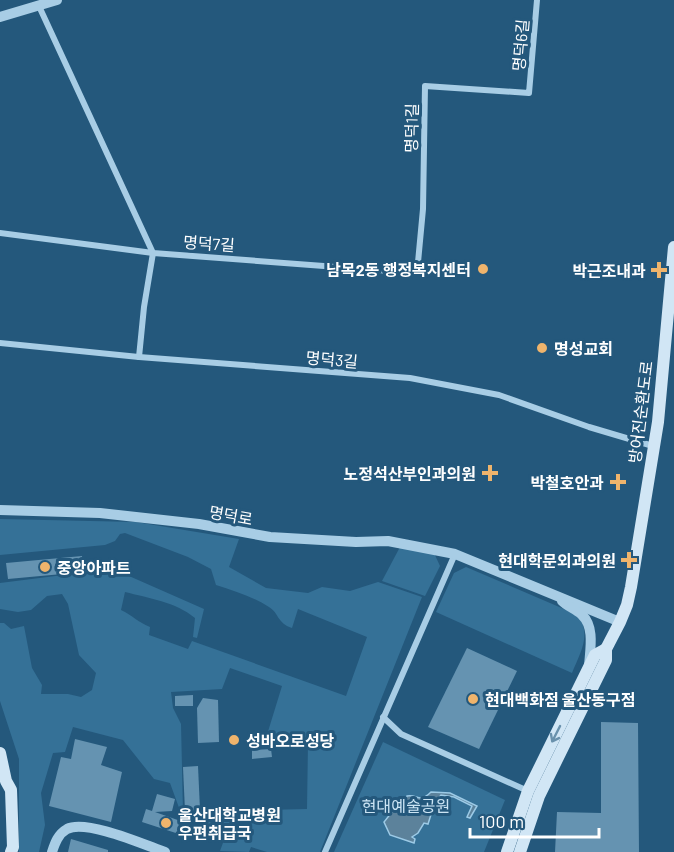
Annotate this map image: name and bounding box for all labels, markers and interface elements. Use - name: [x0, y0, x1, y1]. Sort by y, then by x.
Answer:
- street label: 명덕6길: [508, 18, 532, 72]
- street label: 명덕1길: [401, 103, 421, 153]
- street label: 명덕7길: [183, 232, 235, 254]
- place label: 남목2동 행정복지센터: [326, 260, 471, 279]
- place label: 박근조내과: [572, 261, 646, 280]
- marker: 박근조내과: [650, 261, 668, 279]
- marker: 남목2동 행정복지센터: [476, 262, 490, 276]
- place label: 명성교회: [554, 339, 613, 358]
- marker: 명성교회: [535, 341, 549, 355]
- street label: 명덕3길: [305, 347, 359, 371]
- street label: 방어진순환도로: [624, 359, 656, 464]
- place label: 노정석산부인과의원: [344, 464, 476, 483]
- marker: 노정석산부인과의원: [481, 464, 499, 482]
- place label: 박철호안과: [530, 473, 604, 492]
- marker: 박철호안과: [609, 473, 627, 491]
- street label: 명덕로: [208, 502, 255, 528]
- place label: 현대학문외과의원: [498, 551, 616, 570]
- marker: 현대학문외과의원: [620, 551, 638, 569]
- place label: 중앙아파트: [57, 558, 131, 577]
- marker: 중앙아파트: [38, 560, 52, 574]
- place label: 현대백화점 울산동구점: [485, 690, 635, 709]
- marker: 현대백화점 울산동구점: [466, 692, 480, 706]
- one-way arrow: [550, 724, 561, 742]
- place label: 성바오로성당: [246, 731, 335, 750]
- marker: 성바오로성당: [227, 733, 241, 747]
- park label: 현대예술공원: [362, 796, 450, 815]
- scale bar: [470, 801, 599, 839]
- place label: 울산대학교병원 우편취급국: [178, 805, 281, 842]
- text: 100 m: [479, 810, 524, 832]
- marker: 울산대학교병원 우편취급국: [159, 816, 173, 830]

